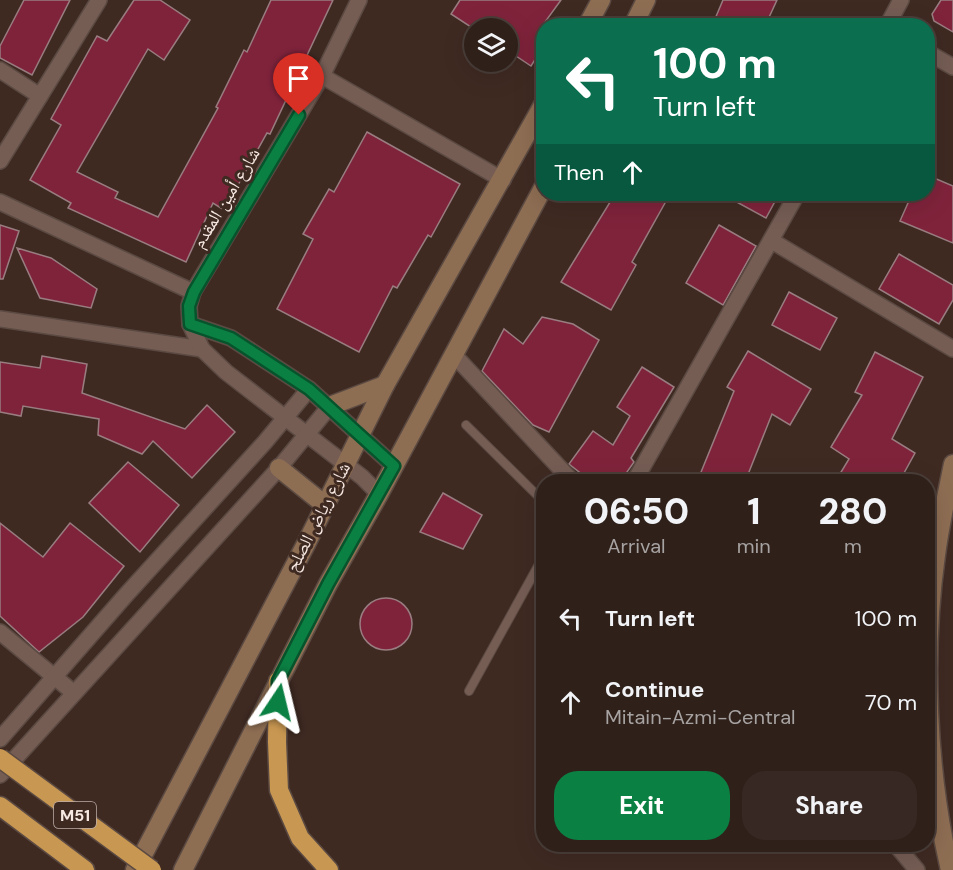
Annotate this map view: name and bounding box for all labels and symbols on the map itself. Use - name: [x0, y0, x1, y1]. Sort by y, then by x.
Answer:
- pin: [273, 53, 324, 115]
- street label: شارع أمين المقدم: [187, 143, 265, 253]
- street label: شارع رياض الصلح: [280, 458, 356, 576]
- position arrow: [246, 670, 310, 734]
- road number: M51: [54, 802, 96, 828]

